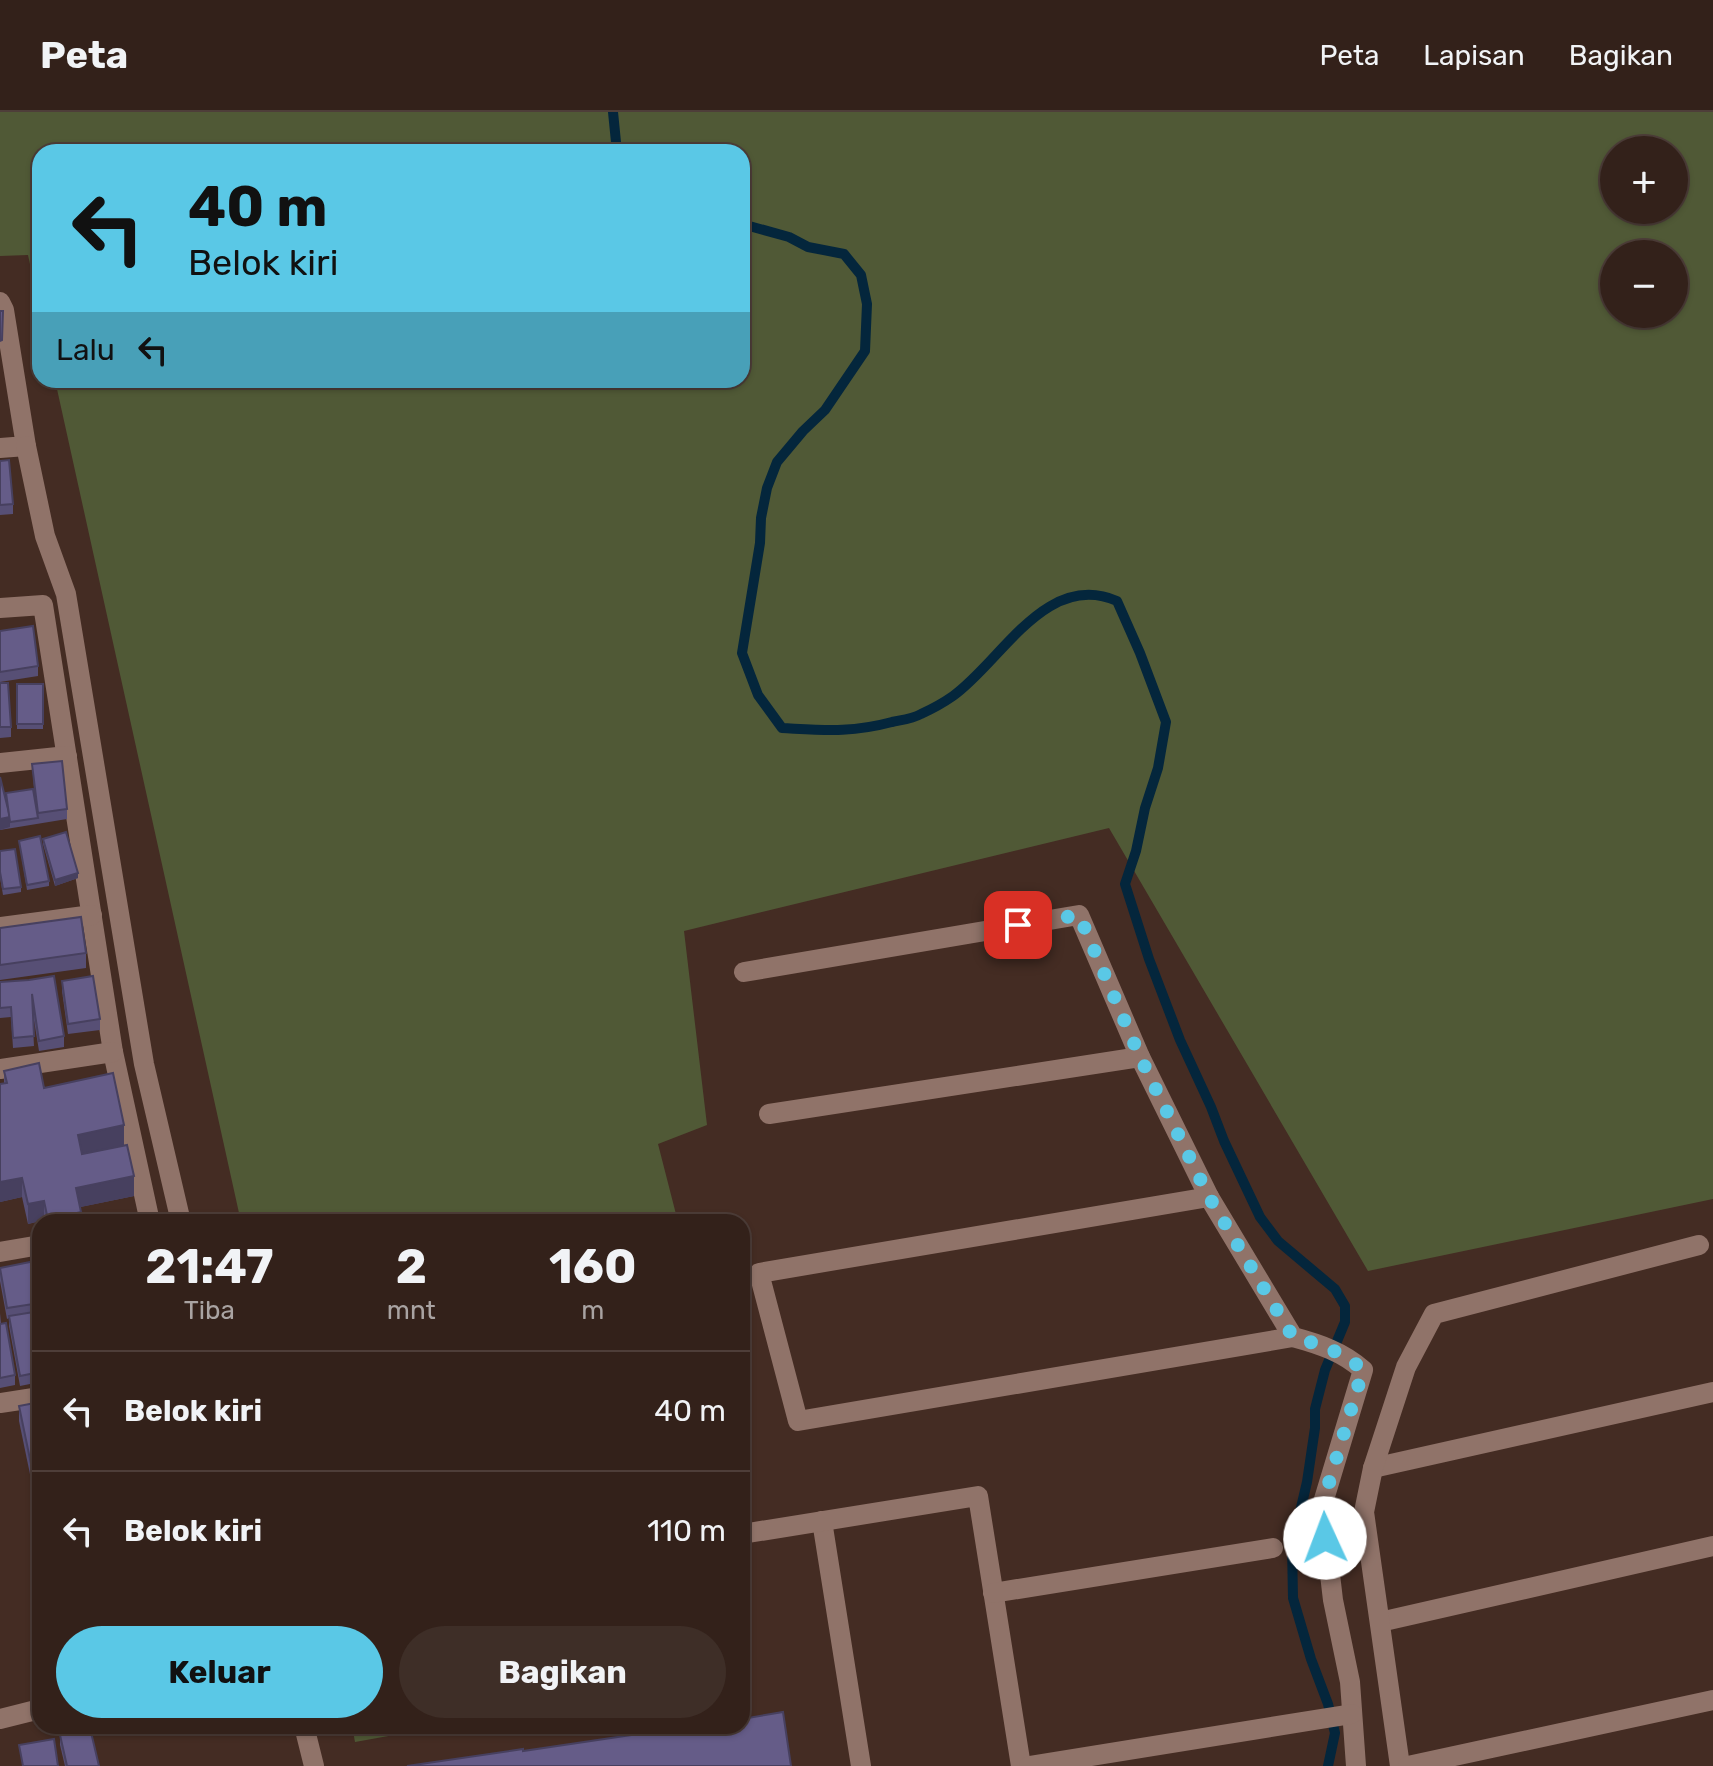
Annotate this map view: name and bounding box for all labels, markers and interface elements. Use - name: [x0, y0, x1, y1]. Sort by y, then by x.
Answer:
- text: Peta: [40, 32, 128, 78]
- text: Peta: [1320, 39, 1379, 72]
- text: Lapisan: [1423, 39, 1525, 72]
- text: Bagikan: [1569, 39, 1673, 72]
- map controls: [1600, 136, 1688, 328]
- button: +: [1600, 136, 1688, 224]
- text: 40 m: [188, 174, 328, 240]
- icon: left: [56, 176, 160, 280]
- button: −: [1600, 240, 1688, 328]
- text: Belok kiri: [188, 241, 338, 284]
- icon: left: [131, 328, 175, 372]
- text: Lalu: [56, 332, 115, 368]
- pin: [984, 891, 1052, 959]
- icon: arrive: [996, 903, 1040, 947]
- text: 21:47: [145, 1238, 274, 1295]
- text: 2: [396, 1238, 427, 1295]
- text: 160: [549, 1238, 637, 1295]
- text: Tiba: [184, 1295, 235, 1326]
- text: mnt: [387, 1295, 436, 1326]
- text: m: [581, 1295, 604, 1326]
- icon: left: [56, 1389, 100, 1433]
- text: Belok kiri: [124, 1393, 262, 1429]
- text: 40 m: [654, 1393, 726, 1429]
- position arrow: [1283, 1496, 1367, 1580]
- icon: left: [56, 1509, 100, 1553]
- text: Belok kiri: [124, 1513, 262, 1549]
- text: 110 m: [647, 1513, 726, 1549]
- button: Keluar: [56, 1626, 383, 1718]
- button: Bagikan: [399, 1626, 726, 1718]

